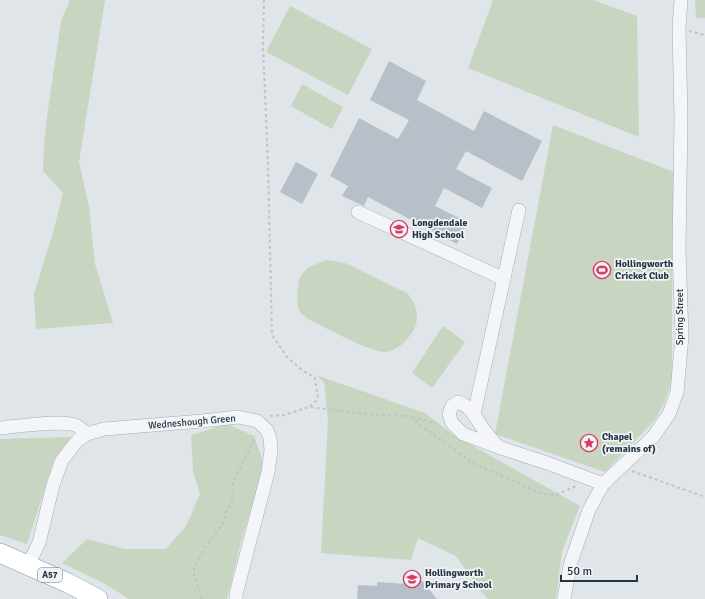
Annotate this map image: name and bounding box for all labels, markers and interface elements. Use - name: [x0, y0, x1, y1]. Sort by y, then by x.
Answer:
- place label: Longdendale High School: [412, 217, 468, 241]
- school or university icon: Longdendale High School: [389, 219, 409, 239]
- place label: Hollingworth Cricket Club: [615, 258, 674, 282]
- sports icon: Hollingworth Cricket Club: [592, 260, 612, 280]
- street label: Spring Street: [674, 288, 686, 345]
- street label: Wedneshough Green: [148, 412, 236, 432]
- place label: Chapel (remains of): [602, 431, 656, 455]
- place icon: Chapel (remains of): [579, 433, 599, 453]
- scale bar: [561, 557, 637, 583]
- text: 50 m: [567, 564, 592, 579]
- place label: Hollingworth Primary School: [425, 567, 492, 591]
- road number: A57: [38, 568, 62, 582]
- school or university icon: Hollingworth Primary School: [402, 569, 422, 589]

